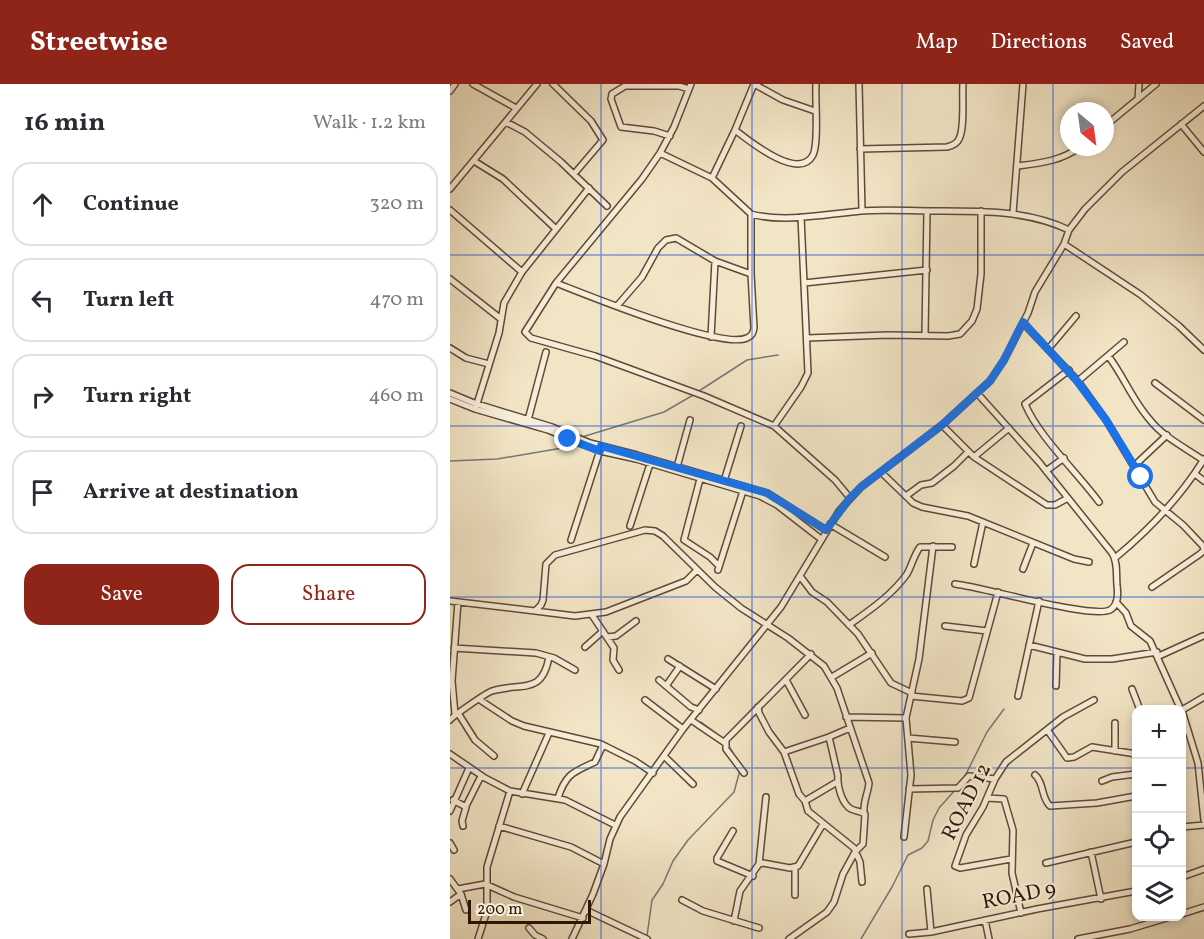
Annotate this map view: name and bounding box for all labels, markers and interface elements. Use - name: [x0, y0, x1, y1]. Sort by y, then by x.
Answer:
- text: Streetwise: [30, 23, 168, 62]
- text: Map: [916, 28, 958, 57]
- text: Directions: [991, 28, 1087, 57]
- text: Saved: [1120, 28, 1174, 57]
- north arrow: [1060, 102, 1114, 156]
- text: 16 min: [24, 105, 105, 141]
- text: Walk · 1.2 km: [313, 109, 426, 137]
- icon: ahead: [26, 188, 59, 221]
- text: Continue: [83, 189, 179, 220]
- text: 320 m: [369, 190, 424, 218]
- icon: left: [26, 284, 59, 317]
- text: Turn left: [83, 285, 174, 316]
- text: 470 m: [369, 286, 424, 314]
- icon: right: [26, 380, 59, 413]
- text: Turn right: [83, 381, 191, 412]
- text: 460 m: [368, 382, 424, 410]
- route end: [554, 425, 580, 451]
- route start: [1127, 463, 1153, 489]
- icon: arrive: [26, 476, 59, 509]
- text: Arrive at destination: [83, 477, 299, 508]
- button: Save: [24, 564, 219, 625]
- button: Share: [231, 564, 426, 625]
- map controls: [1132, 705, 1186, 921]
- button: +: [1132, 705, 1186, 759]
- street label: ROAD 12: [935, 758, 999, 846]
- button: −: [1132, 759, 1186, 813]
- button: locate: [1132, 813, 1186, 867]
- button: layers: [1132, 867, 1186, 921]
- street label: ROAD 9: [980, 875, 1058, 917]
- scale bar: [468, 897, 591, 924]
- text: 200 m: [477, 899, 522, 921]

